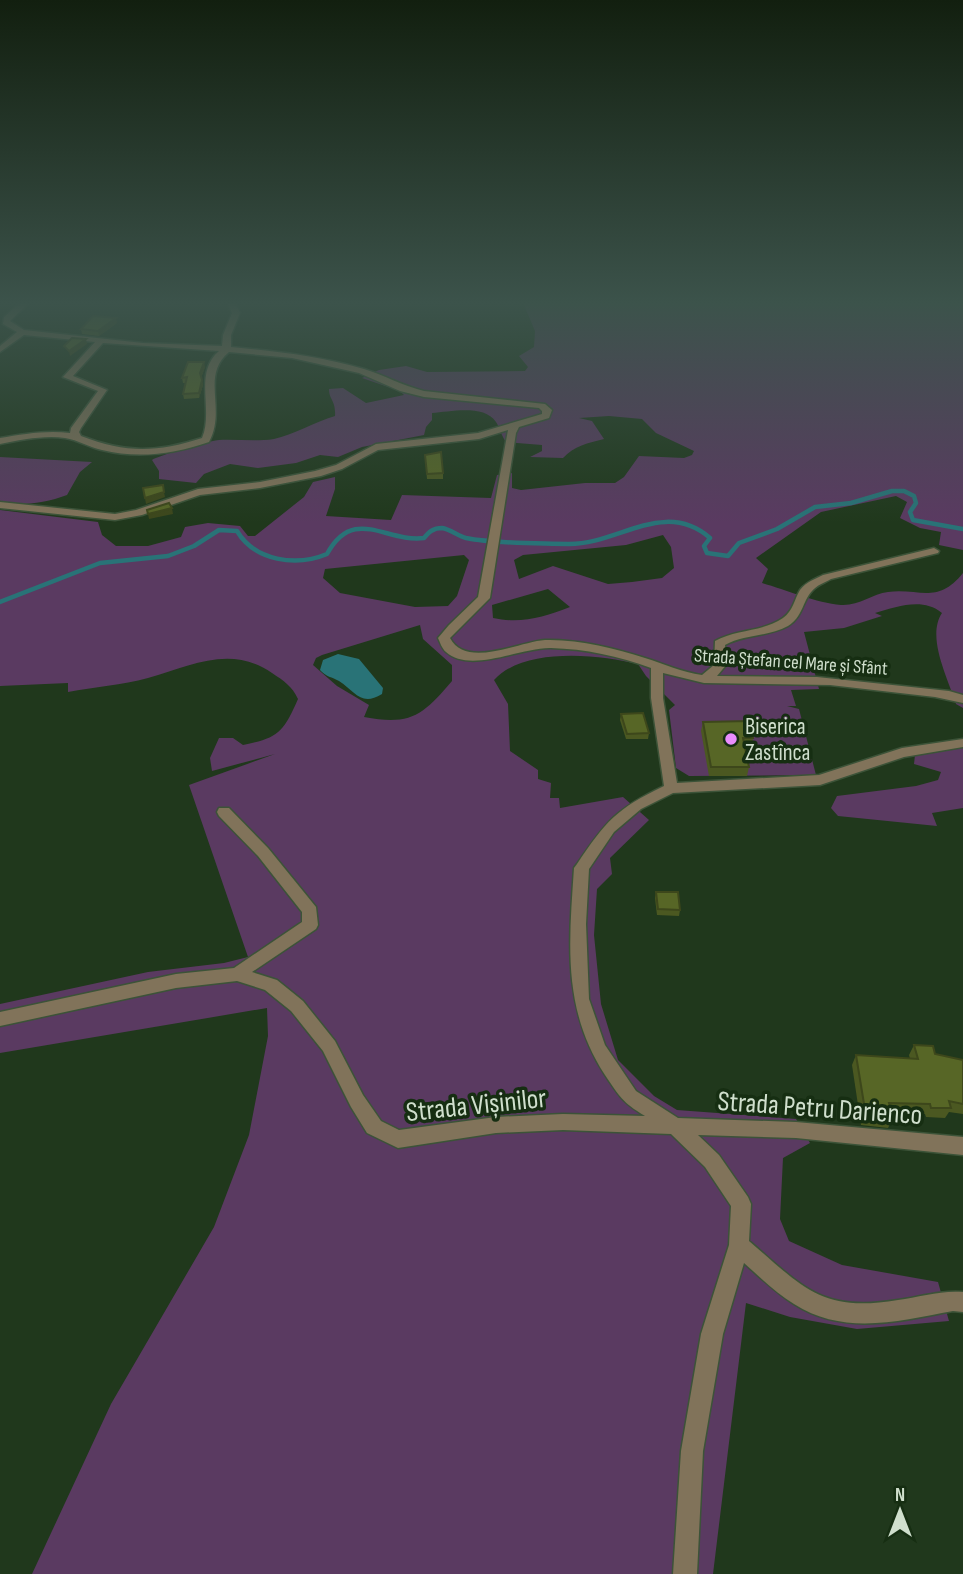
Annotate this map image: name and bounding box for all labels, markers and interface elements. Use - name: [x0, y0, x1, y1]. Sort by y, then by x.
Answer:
- street label: Strada Ștefan cel Mare și Sfânt: [693, 644, 889, 681]
- place label: Biserica Zastînca: [745, 713, 810, 767]
- marker: Biserica Zastînca: [723, 731, 739, 747]
- street label: Strada Vișinilor: [404, 1082, 548, 1129]
- street label: Strada Petru Darienco: [716, 1085, 923, 1132]
- north arrow: [865, 1476, 935, 1546]
- text: N: [895, 1484, 905, 1507]

